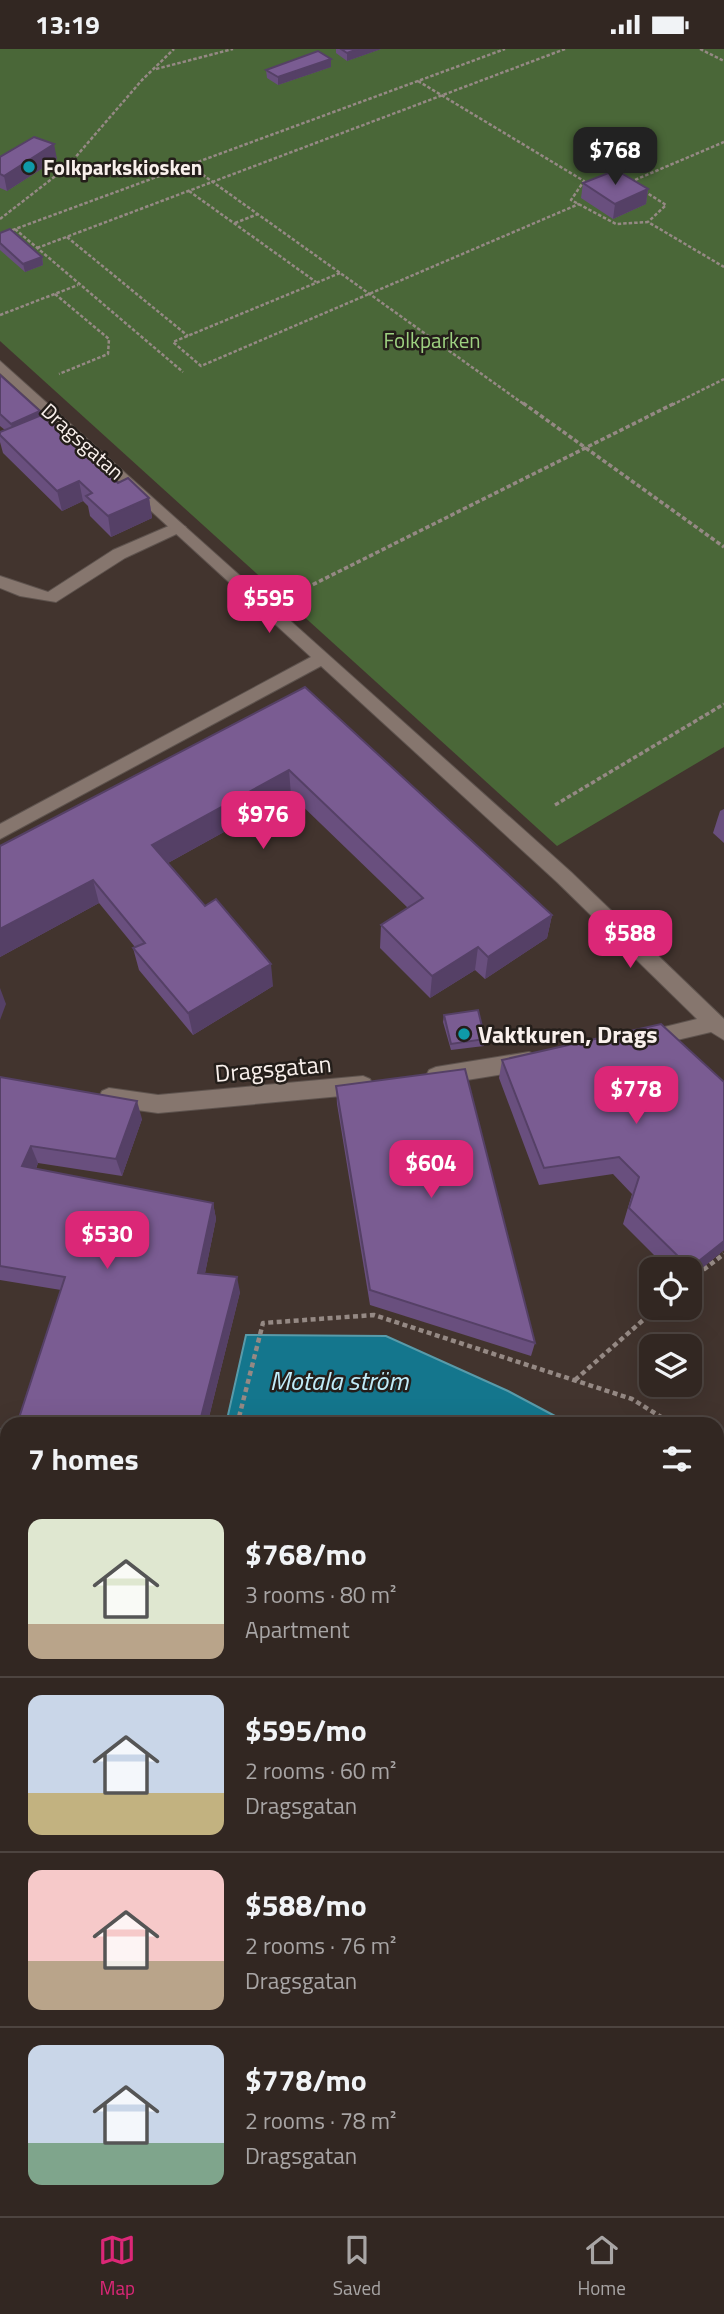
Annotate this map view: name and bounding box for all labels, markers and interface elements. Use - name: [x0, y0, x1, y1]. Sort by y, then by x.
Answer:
- text: 13:19: [35, 5, 100, 44]
- pin: $768: [574, 127, 656, 187]
- text: $768: [589, 132, 641, 167]
- place label: Folkparkskiosken: [43, 151, 202, 183]
- marker: Folkparkskiosken: [21, 159, 37, 175]
- park label: Folkparken: [383, 324, 481, 356]
- street label: Dragsgatan: [34, 395, 132, 487]
- pin: $595: [228, 575, 310, 635]
- text: $595: [243, 580, 295, 615]
- pin: $976: [222, 791, 304, 851]
- text: $976: [237, 796, 289, 831]
- pin: $588: [589, 911, 671, 970]
- text: $588: [604, 915, 656, 950]
- place label: Vaktkuren, Drags: [478, 1016, 658, 1052]
- marker: Vaktkuren, Drags: [456, 1026, 472, 1042]
- street label: Dragsgatan: [213, 1045, 333, 1091]
- pin: $778: [595, 1067, 677, 1126]
- text: $778: [610, 1071, 662, 1106]
- pin: $604: [390, 1141, 472, 1200]
- text: $604: [405, 1145, 457, 1180]
- pin: $530: [66, 1211, 148, 1271]
- text: $530: [81, 1216, 133, 1251]
- map controls: [639, 1257, 702, 1397]
- button: locate: [639, 1257, 702, 1320]
- button: layers: [639, 1334, 702, 1397]
- water label: Motala ström: [270, 1361, 409, 1400]
- text: 7 homes: [28, 1436, 139, 1482]
- icon: filters: [658, 1440, 696, 1478]
- text: $768/mo: [245, 1531, 367, 1577]
- icon: home: [84, 1547, 168, 1631]
- text: 3 rooms · 80 m²: [245, 1577, 396, 1612]
- text: Apartment: [245, 1612, 350, 1647]
- text: $595/mo: [245, 1707, 367, 1753]
- icon: home: [84, 1723, 168, 1807]
- text: 2 rooms · 60 m²: [245, 1753, 396, 1788]
- text: Dragsgatan: [245, 1788, 357, 1823]
- text: $588/mo: [245, 1882, 367, 1928]
- icon: home: [84, 1898, 168, 1982]
- text: 2 rooms · 76 m²: [245, 1928, 396, 1963]
- text: Dragsgatan: [245, 1963, 357, 1998]
- text: $778/mo: [245, 2057, 367, 2103]
- icon: home: [84, 2073, 168, 2157]
- text: 2 rooms · 78 m²: [245, 2103, 396, 2138]
- text: Dragsgatan: [245, 2138, 357, 2173]
- tab: Map: [98, 2231, 136, 2302]
- tab: Saved: [333, 2231, 381, 2302]
- tab: Home: [578, 2231, 626, 2302]

